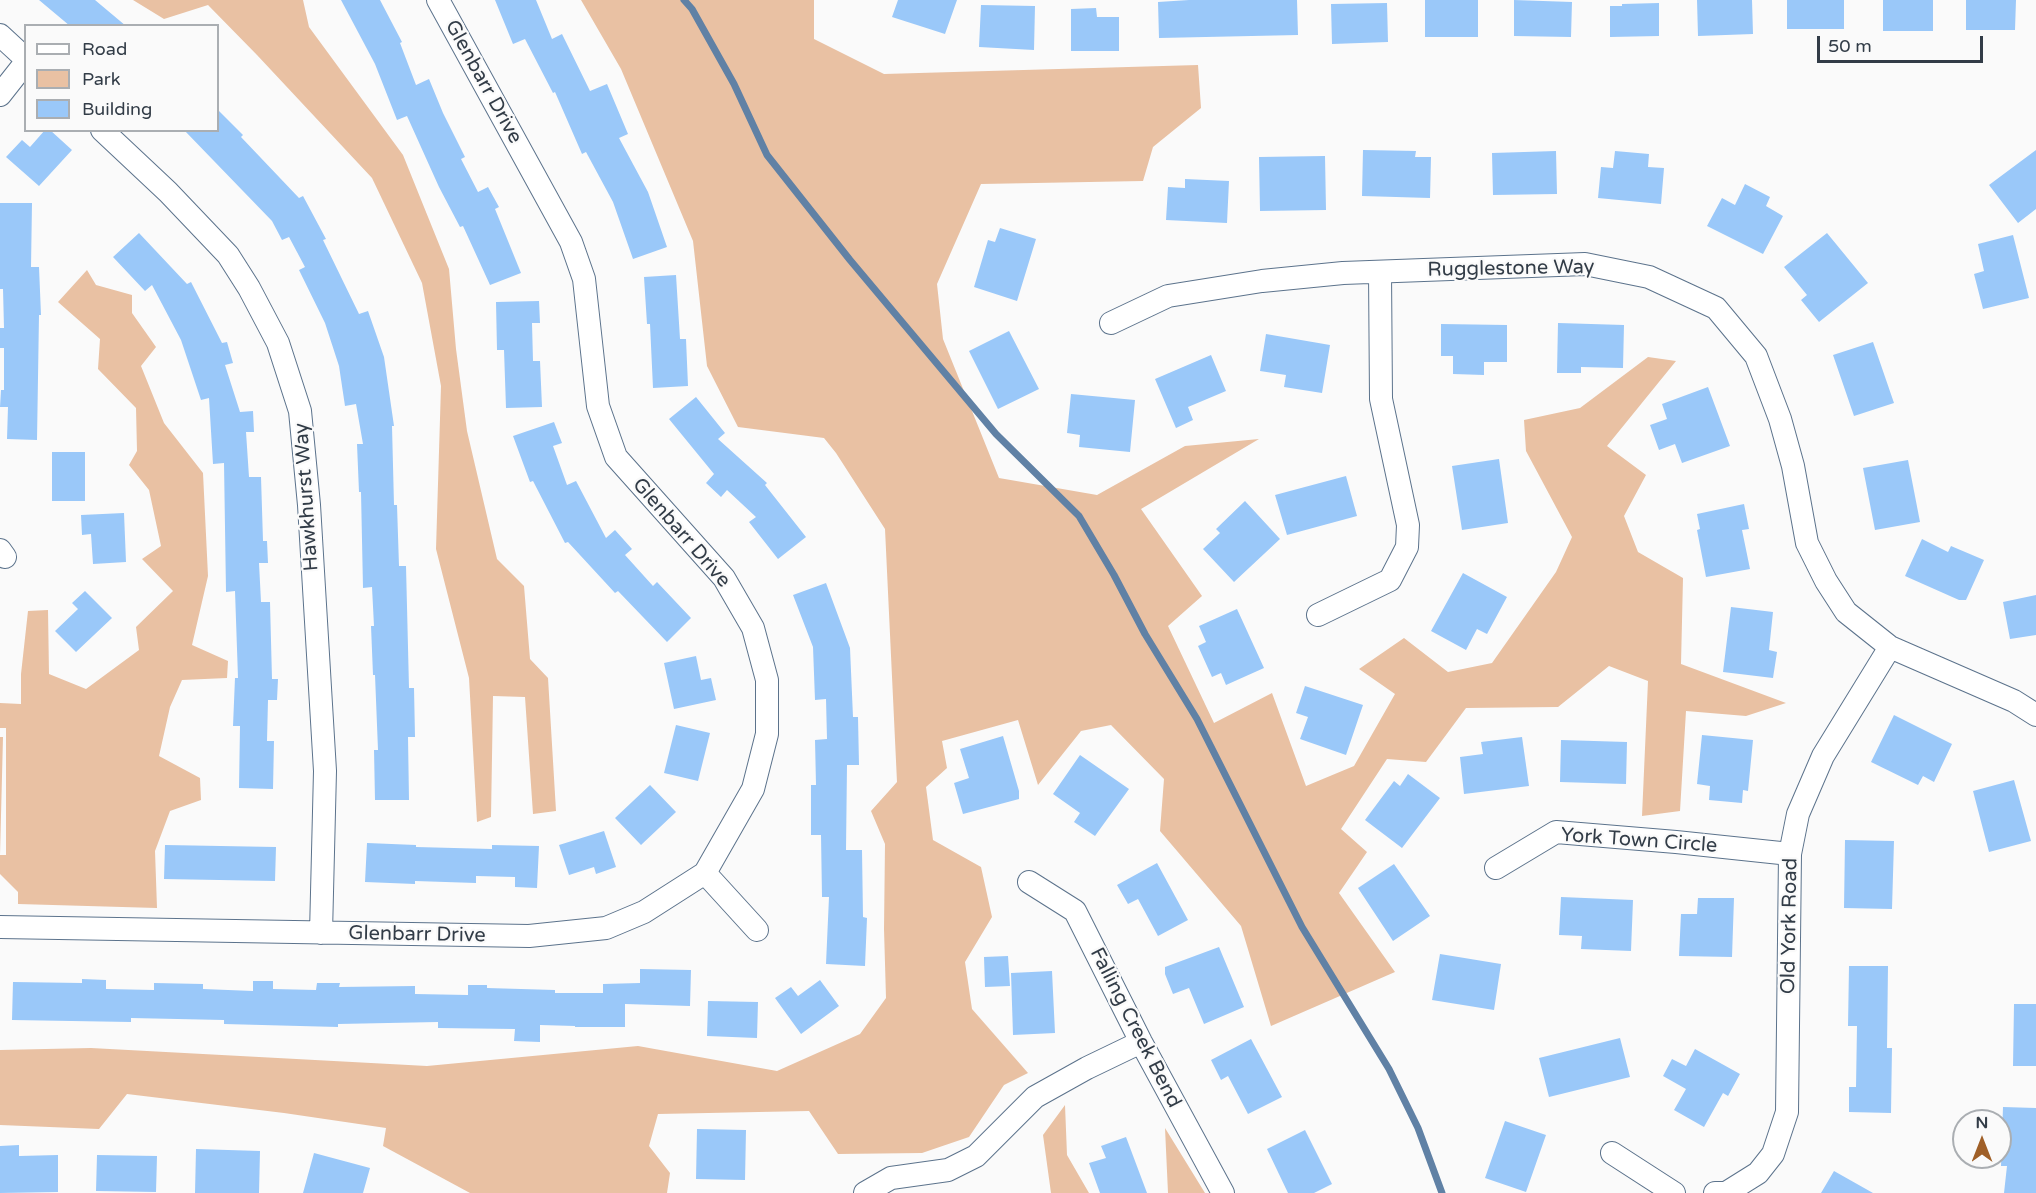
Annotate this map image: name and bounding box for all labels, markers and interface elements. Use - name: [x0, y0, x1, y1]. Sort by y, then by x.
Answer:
- street label: Glenbarr Drive: [439, 16, 527, 148]
- legend: [24, 24, 219, 132]
- scale bar: [1820, 24, 1986, 62]
- text: 50 m: [1828, 35, 1872, 57]
- text: Road: [82, 38, 127, 60]
- text: Park: [82, 68, 120, 90]
- text: Building: [82, 98, 152, 120]
- street label: Rugglestone Way: [1427, 256, 1595, 282]
- street label: Hawkhurst Way: [290, 422, 324, 572]
- street label: Glenbarr Drive: [627, 473, 735, 593]
- street label: York Town Circle: [1560, 824, 1718, 858]
- street label: Old York Road: [1777, 858, 1803, 994]
- street label: Glenbarr Drive: [348, 922, 486, 948]
- street label: Falling Creek Bend: [1084, 944, 1186, 1112]
- north arrow: [1952, 1109, 2012, 1169]
- text: N: [1976, 1113, 1988, 1133]

